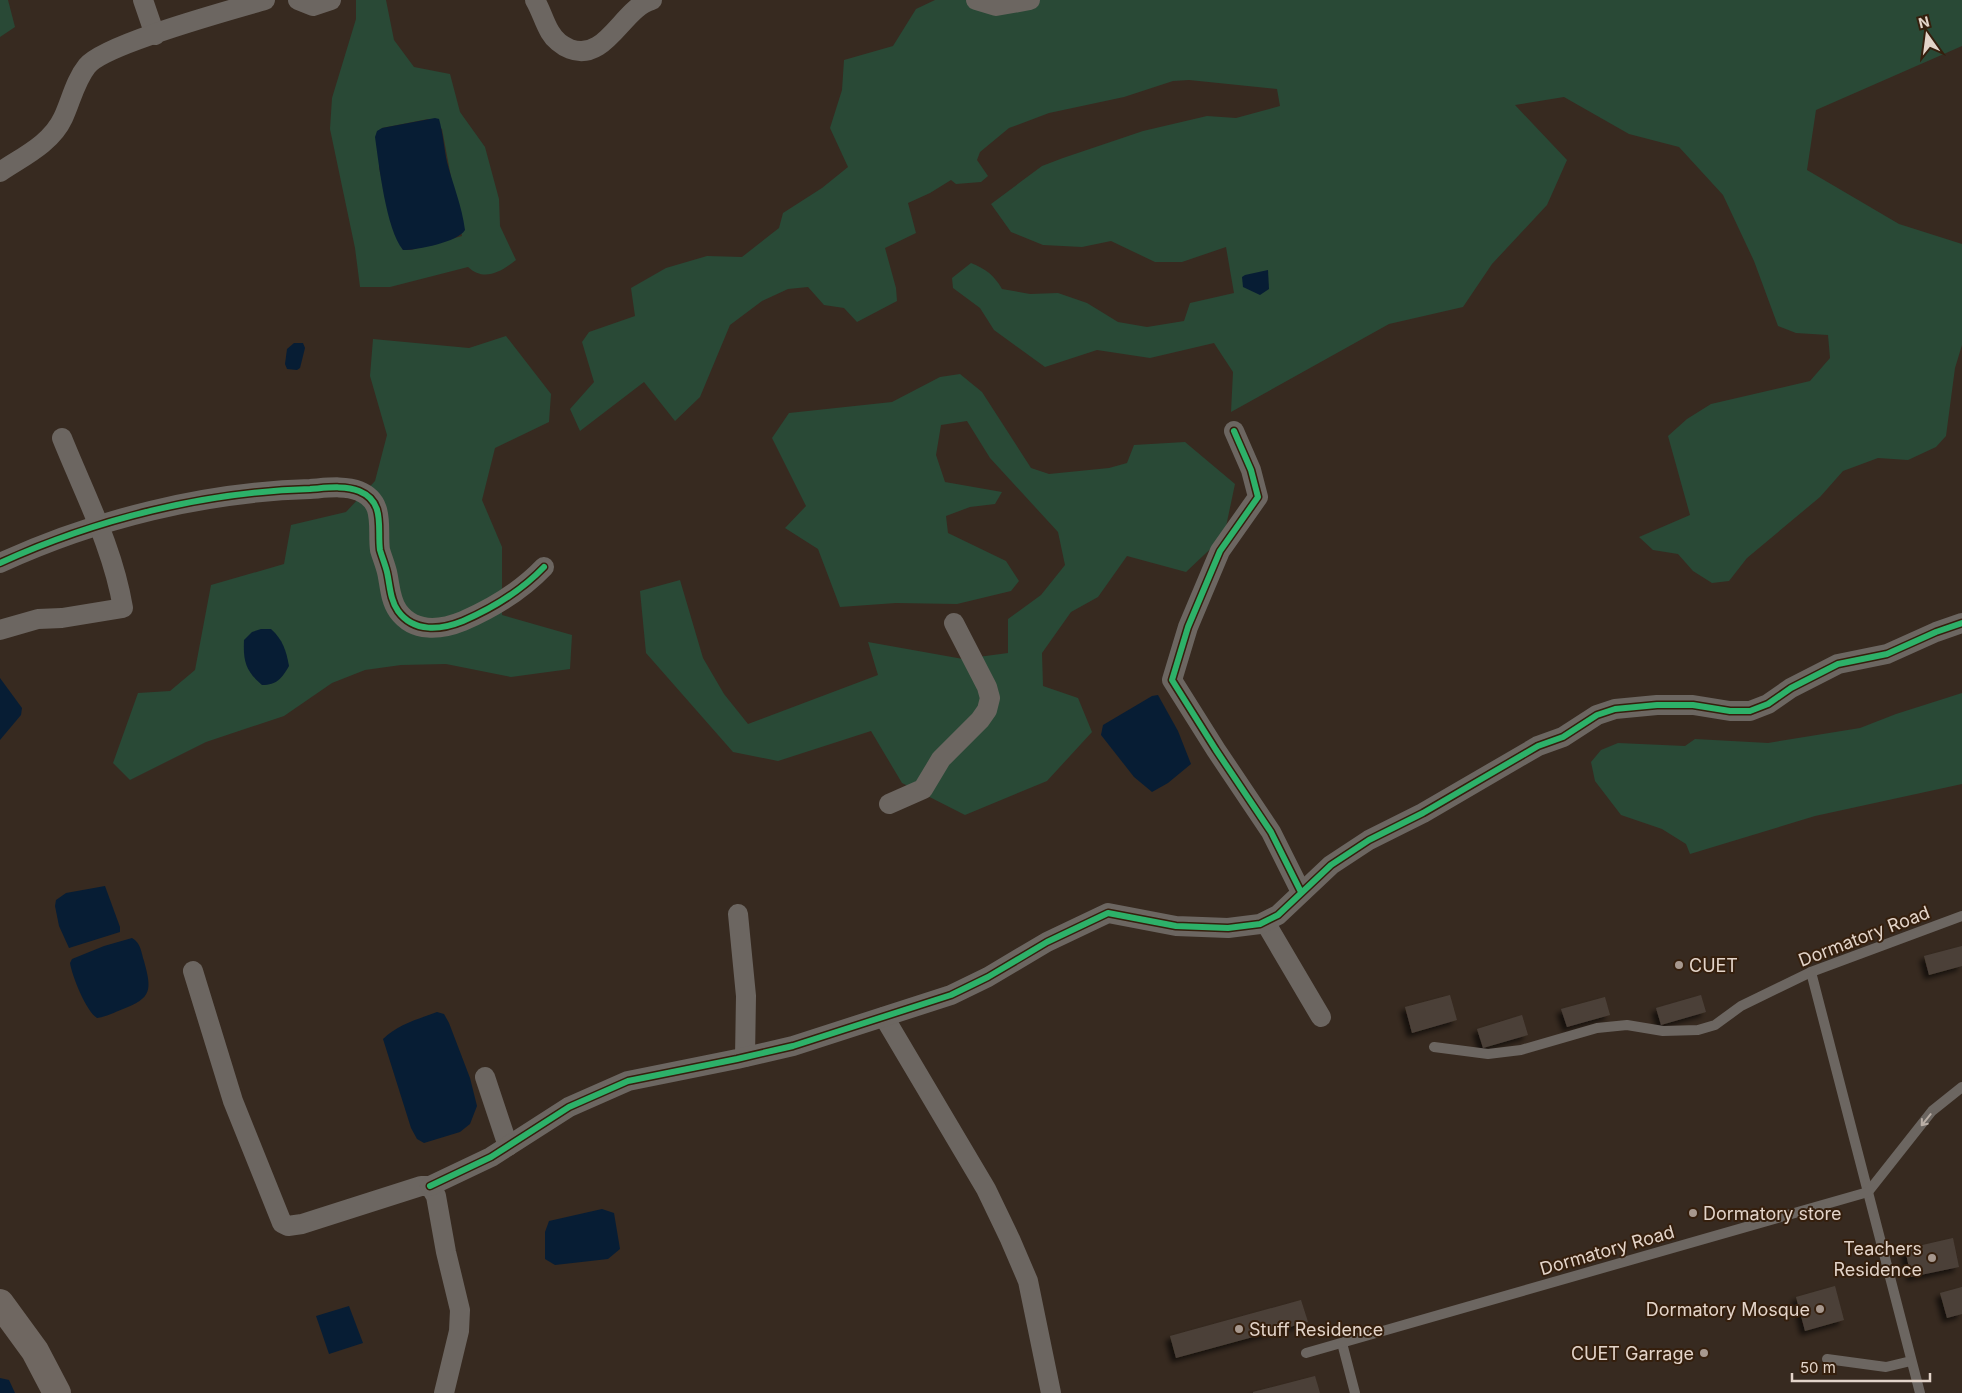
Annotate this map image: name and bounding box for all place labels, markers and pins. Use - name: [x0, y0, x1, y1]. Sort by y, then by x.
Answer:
- place label: CUET: [1689, 955, 1738, 976]
- marker: CUET: [1673, 959, 1685, 971]
- place label: Dormatory store: [1703, 1203, 1841, 1224]
- marker: Dormatory store: [1687, 1207, 1699, 1219]
- place label: Teachers Residence: [1833, 1238, 1922, 1280]
- marker: Teachers Residence: [1926, 1252, 1938, 1264]
- place label: Dormatory Mosque: [1646, 1299, 1810, 1320]
- marker: Dormatory Mosque: [1814, 1303, 1826, 1315]
- place label: Stuff Residence: [1249, 1319, 1383, 1340]
- marker: Stuff Residence: [1233, 1323, 1245, 1335]
- place label: CUET Garrage: [1571, 1343, 1694, 1364]
- marker: CUET Garrage: [1698, 1347, 1710, 1359]

